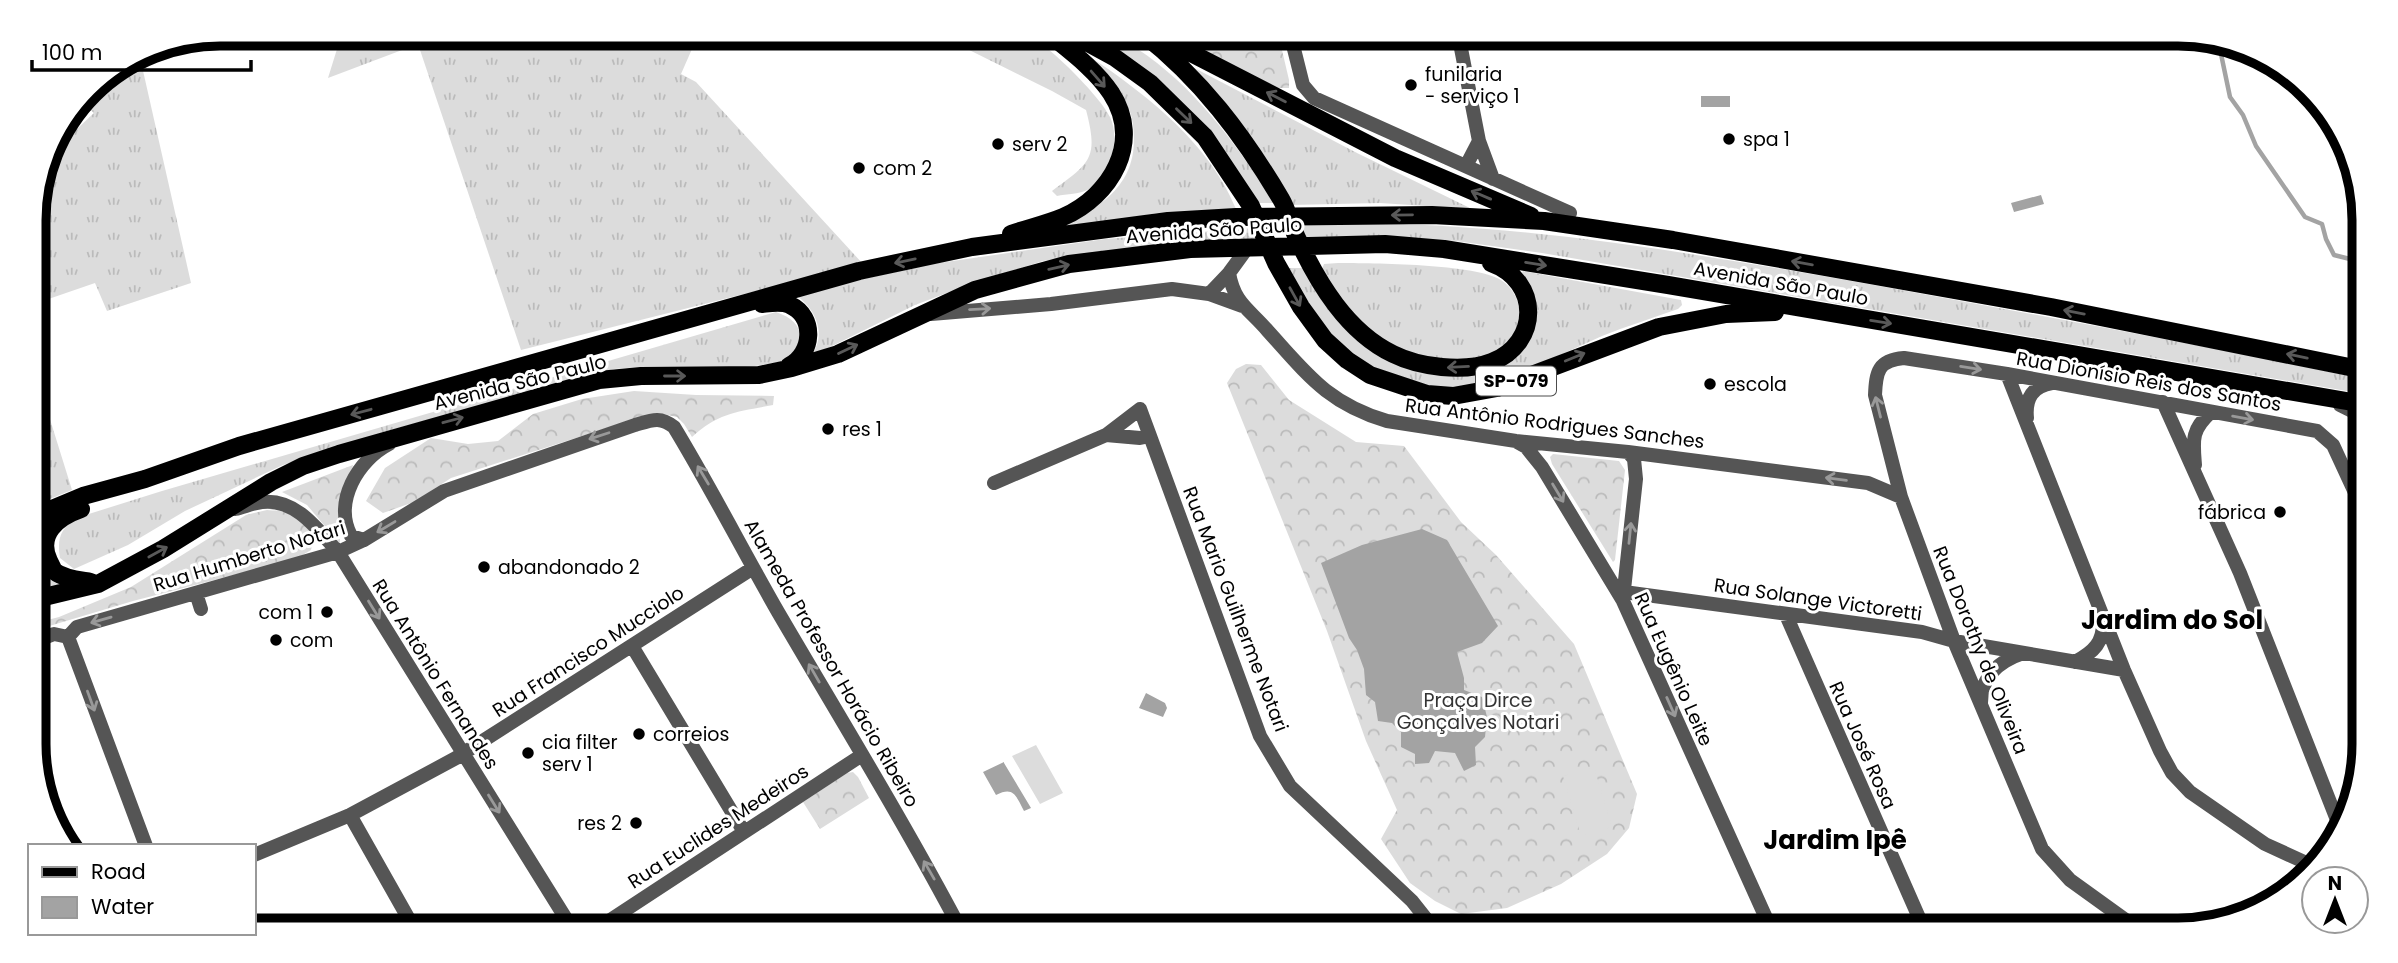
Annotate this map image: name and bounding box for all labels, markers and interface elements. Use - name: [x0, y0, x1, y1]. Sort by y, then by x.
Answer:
- scale bar: [32, 28, 250, 72]
- text: 100 m: [42, 38, 102, 67]
- place label: funilaria - serviço 1: [1425, 61, 1520, 110]
- one-way arrow: [1090, 70, 1106, 88]
- marker: funilaria - serviço 1: [1403, 77, 1419, 93]
- one-way arrow: [1266, 90, 1286, 104]
- one-way arrow: [1175, 108, 1192, 125]
- place label: spa 1: [1743, 126, 1790, 153]
- place label: serv 2: [1012, 131, 1068, 158]
- marker: spa 1: [1721, 131, 1737, 147]
- marker: serv 2: [990, 136, 1006, 152]
- place label: com 2: [873, 155, 932, 182]
- marker: com 2: [851, 160, 867, 176]
- one-way arrow: [1471, 188, 1492, 201]
- one-way arrow: [1391, 208, 1414, 222]
- street label: Avenida São Paulo: [1125, 211, 1303, 250]
- one-way arrow: [894, 255, 917, 269]
- street label: Avenida São Paulo: [1691, 255, 1870, 312]
- one-way arrow: [1791, 256, 1814, 269]
- one-way arrow: [1524, 258, 1547, 271]
- one-way arrow: [1047, 260, 1070, 273]
- one-way arrow: [1288, 286, 1302, 306]
- one-way arrow: [968, 302, 991, 315]
- one-way arrow: [2063, 304, 2086, 318]
- one-way arrow: [1869, 316, 1892, 329]
- one-way arrow: [836, 342, 858, 355]
- street label: Rua Dionísio Reis dos Santos: [2014, 345, 2284, 418]
- street label: Avenida São Paulo: [431, 348, 609, 417]
- one-way arrow: [2286, 349, 2309, 363]
- one-way arrow: [1564, 350, 1586, 363]
- one-way arrow: [1447, 360, 1470, 373]
- one-way arrow: [1959, 362, 1982, 375]
- road number: SP-079: [1476, 366, 1556, 396]
- one-way arrow: [663, 369, 686, 383]
- place label: escola: [1724, 371, 1787, 398]
- marker: escola: [1702, 376, 1718, 392]
- street label: Rua Antônio Rodrigues Sanches: [1404, 392, 1706, 455]
- one-way arrow: [1871, 396, 1884, 419]
- one-way arrow: [350, 407, 372, 420]
- one-way arrow: [2231, 412, 2254, 425]
- one-way arrow: [442, 413, 464, 426]
- place label: res 1: [842, 416, 882, 443]
- marker: res 1: [820, 421, 836, 437]
- one-way arrow: [589, 431, 611, 444]
- one-way arrow: [695, 465, 709, 485]
- one-way arrow: [1825, 472, 1848, 485]
- one-way arrow: [1551, 482, 1565, 502]
- street label: Rua Mario Guilherme Notari: [1176, 483, 1295, 736]
- place label: fábrica: [2198, 499, 2266, 526]
- marker: fábrica: [2272, 504, 2288, 520]
- street label: Rua Humberto Notari: [150, 514, 348, 599]
- street label: Alameda Professor Horácio Ribeiro: [738, 514, 925, 812]
- one-way arrow: [377, 521, 397, 535]
- one-way arrow: [1624, 522, 1637, 544]
- street label: Rua Dorothy de Oliveira: [1926, 542, 2035, 758]
- one-way arrow: [148, 545, 168, 559]
- place label: abandonado 2: [498, 554, 640, 581]
- marker: abandonado 2: [476, 559, 492, 575]
- street label: Rua Solange Victoretti: [1712, 572, 1924, 627]
- street label: Rua Antônio Fernandes: [366, 574, 505, 775]
- street label: Rua Francisco Mucciolo: [487, 579, 689, 724]
- street label: Rua Eugênio Leite: [1628, 588, 1720, 750]
- place label: com 1: [259, 599, 313, 626]
- one-way arrow: [367, 600, 382, 619]
- district label: Jardim do Sol: [2081, 602, 2263, 638]
- marker: com 1: [319, 604, 335, 620]
- one-way arrow: [90, 615, 112, 628]
- place label: com: [290, 627, 333, 654]
- marker: com: [268, 632, 284, 648]
- one-way arrow: [807, 664, 821, 684]
- street label: Rua José Rosa: [1822, 677, 1903, 813]
- park label: Praça Dirce Gonçalves Notari: [1397, 687, 1559, 736]
- one-way arrow: [86, 689, 99, 711]
- one-way arrow: [1665, 696, 1678, 718]
- place label: correios: [653, 721, 729, 748]
- marker: correios: [631, 726, 647, 742]
- place label: cia filter serv 1: [542, 729, 618, 778]
- marker: cia filter serv 1: [520, 745, 536, 761]
- street label: Rua Euclides Medeiros: [623, 758, 814, 895]
- one-way arrow: [487, 793, 501, 813]
- place label: res 2: [577, 810, 622, 837]
- marker: res 2: [628, 815, 644, 831]
- district label: Jardim Ipê: [1763, 822, 1907, 858]
- legend: [28, 844, 256, 935]
- text: Road: [91, 857, 146, 886]
- one-way arrow: [922, 860, 936, 880]
- north arrow: [2300, 865, 2370, 935]
- text: N: [2328, 870, 2342, 897]
- text: Water: [91, 892, 154, 921]

